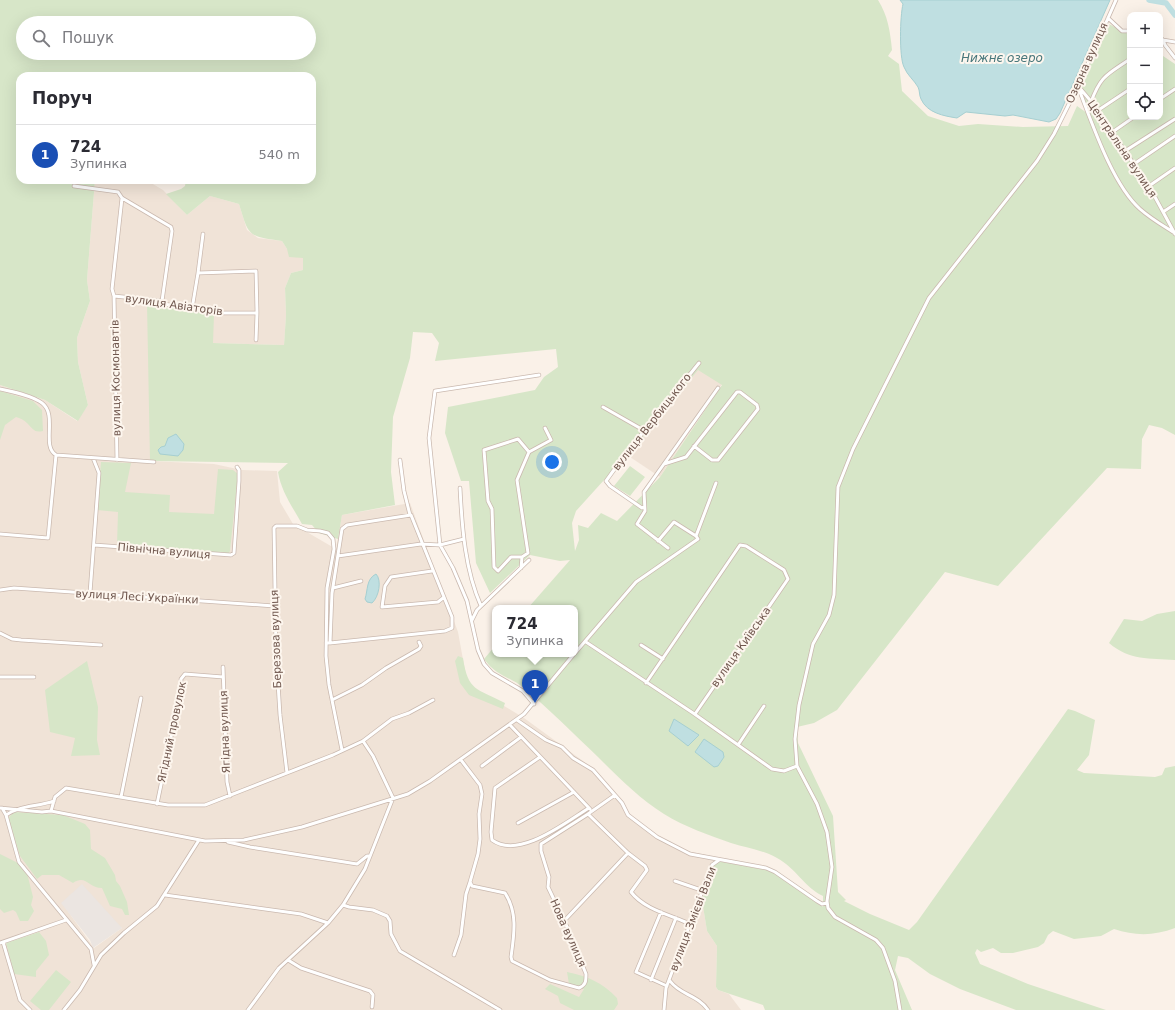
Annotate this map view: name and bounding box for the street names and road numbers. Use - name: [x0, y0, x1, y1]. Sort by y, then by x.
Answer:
- street label: Озерна вулиця: [1063, 21, 1111, 105]
- street label: Центральна вулиця: [1084, 98, 1160, 200]
- street label: вулиця Авіаторів: [124, 292, 224, 318]
- street label: вулиця Космонавтів: [108, 320, 124, 436]
- street label: вулиця Вербицького: [610, 371, 694, 473]
- street label: Північна вулиця: [117, 540, 211, 562]
- street label: вулиця Лесі Українки: [75, 587, 199, 607]
- street label: Березова вулиця: [268, 589, 284, 689]
- street label: вулиця Київська: [708, 604, 774, 690]
- street label: Ягідний провулок: [155, 680, 189, 784]
- street label: Ягідна вулиця: [217, 690, 233, 774]
- street label: вулиця Змієві Вали: [667, 865, 719, 973]
- street label: Нова вулиця: [547, 897, 589, 969]

